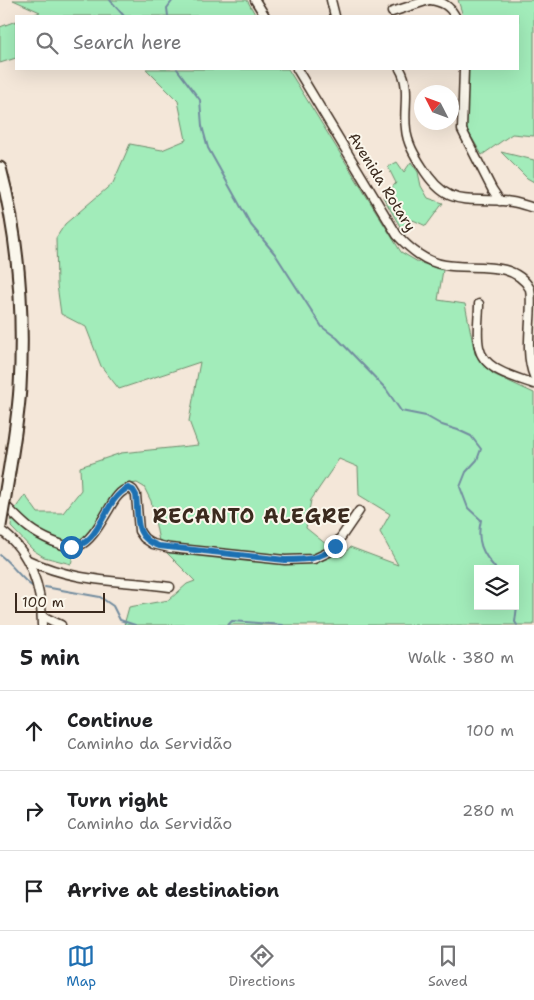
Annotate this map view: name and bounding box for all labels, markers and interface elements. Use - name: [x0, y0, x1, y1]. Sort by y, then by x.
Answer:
- search box: [15, 15, 519, 70]
- icon: search: [33, 29, 61, 57]
- text: Search here: [73, 30, 182, 55]
- north arrow: [414, 85, 459, 130]
- street label: Avenida Rotary: [343, 129, 421, 235]
- district label: RECANTO ALEGRE: [153, 503, 351, 529]
- route end: [324, 535, 347, 558]
- route start: [60, 536, 83, 559]
- map controls: [474, 565, 519, 610]
- button: layers: [474, 565, 519, 610]
- scale bar: [15, 590, 105, 613]
- text: 100 m: [22, 593, 64, 611]
- text: 5 min: [20, 644, 80, 672]
- text: Walk · 380 m: [408, 647, 514, 668]
- text: Continue: [67, 708, 153, 733]
- icon: ahead: [20, 717, 48, 745]
- text: 100 m: [466, 720, 514, 741]
- text: Caminho da Servidão: [67, 733, 232, 754]
- text: Turn right: [67, 788, 168, 813]
- icon: right: [20, 797, 48, 825]
- text: 280 m: [462, 800, 514, 821]
- text: Caminho da Servidão: [67, 813, 232, 834]
- icon: arrive: [20, 877, 48, 905]
- text: Arrive at destination: [67, 878, 279, 903]
- tab: Map: [66, 942, 96, 990]
- tab: Directions: [229, 942, 296, 990]
- tab: Saved: [428, 942, 468, 990]

